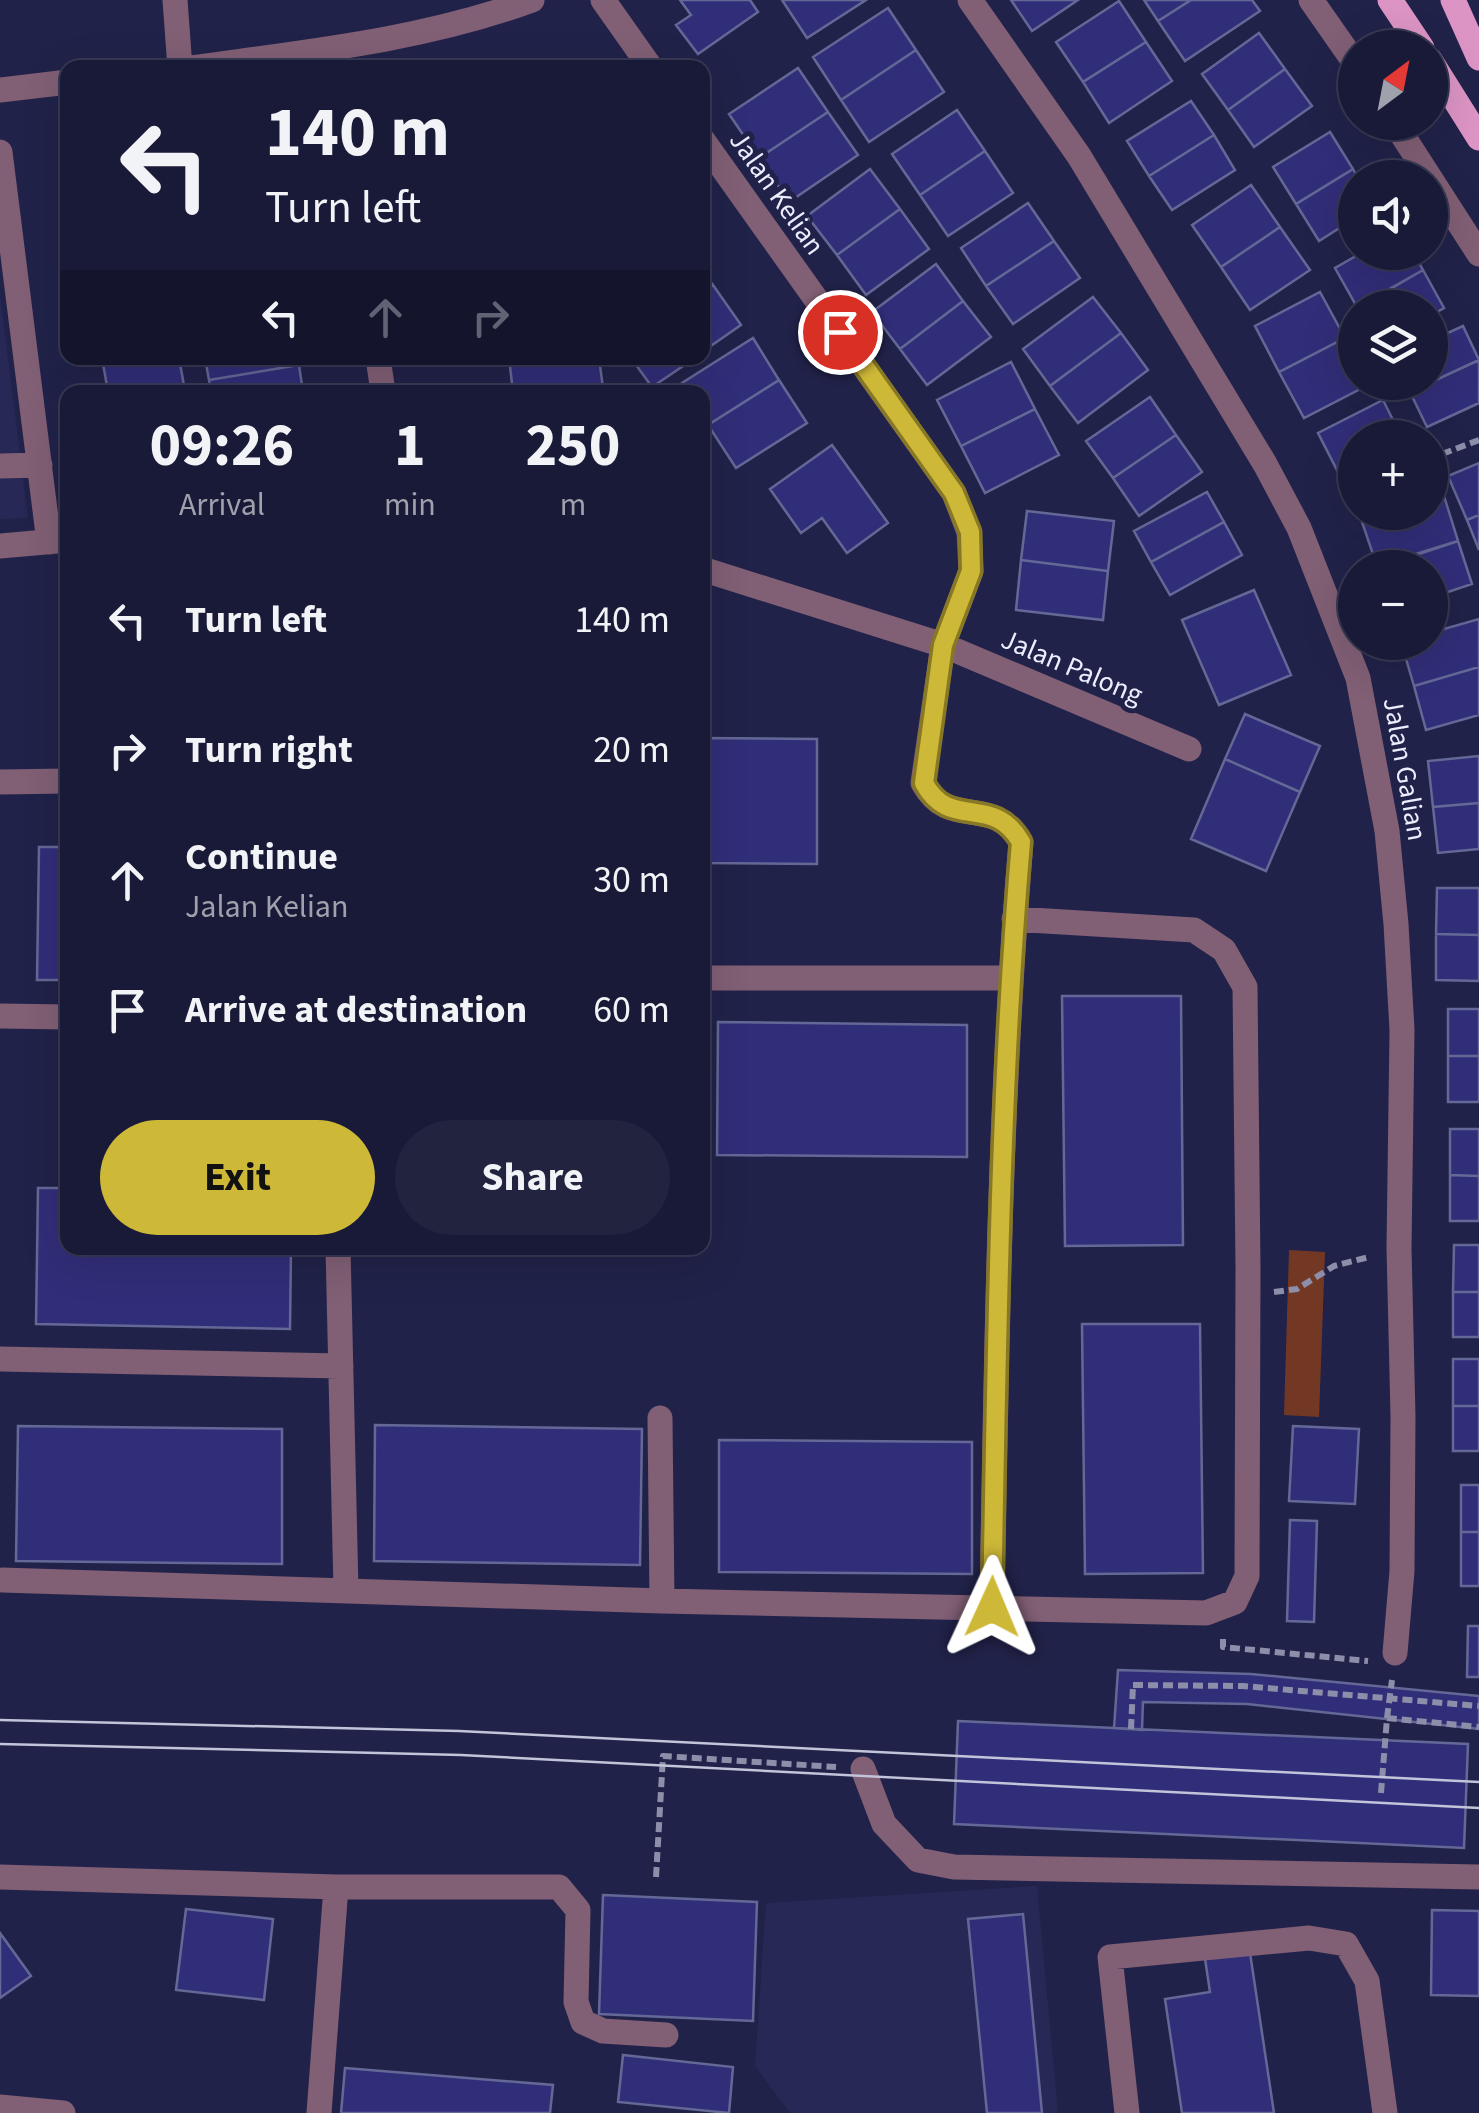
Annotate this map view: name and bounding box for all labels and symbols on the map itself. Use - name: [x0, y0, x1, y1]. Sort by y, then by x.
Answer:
- north arrow: [1338, 30, 1448, 140]
- street label: Jalan Kelian: [720, 123, 834, 263]
- pin: [798, 290, 883, 375]
- street label: Jalan Palong: [995, 619, 1149, 715]
- street label: Jalan Galian: [1373, 694, 1437, 844]
- position arrow: [940, 1555, 1044, 1659]

